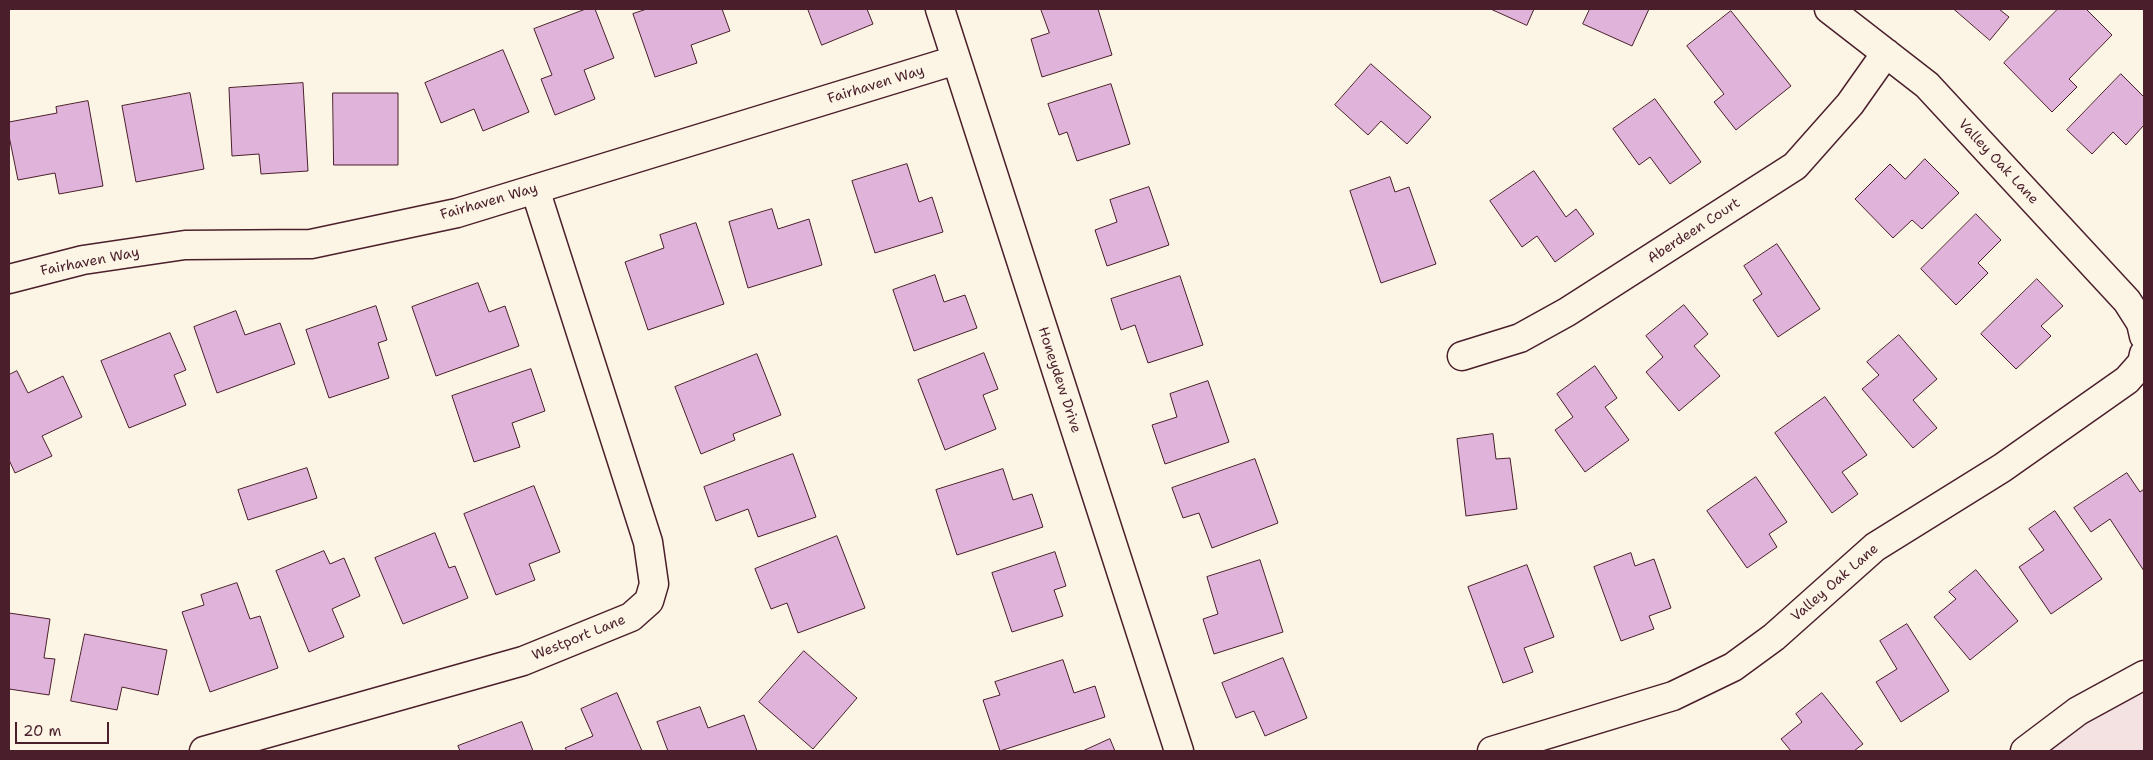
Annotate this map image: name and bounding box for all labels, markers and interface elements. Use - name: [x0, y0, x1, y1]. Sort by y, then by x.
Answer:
- street label: Fairhaven Way: [826, 62, 926, 108]
- street label: Valley Oak Lane: [1954, 116, 2042, 208]
- street label: Fairhaven Way: [439, 180, 539, 224]
- street label: Aberdeen Court: [1645, 195, 1743, 267]
- street label: Fairhaven Way: [39, 244, 141, 280]
- street label: Honeydew Drive: [1034, 325, 1084, 435]
- street label: Valley Oak Lane: [1788, 541, 1882, 625]
- street label: Westport Lane: [530, 612, 628, 664]
- scale bar: [18, 712, 111, 744]
- text: 20 m: [23, 721, 62, 741]

